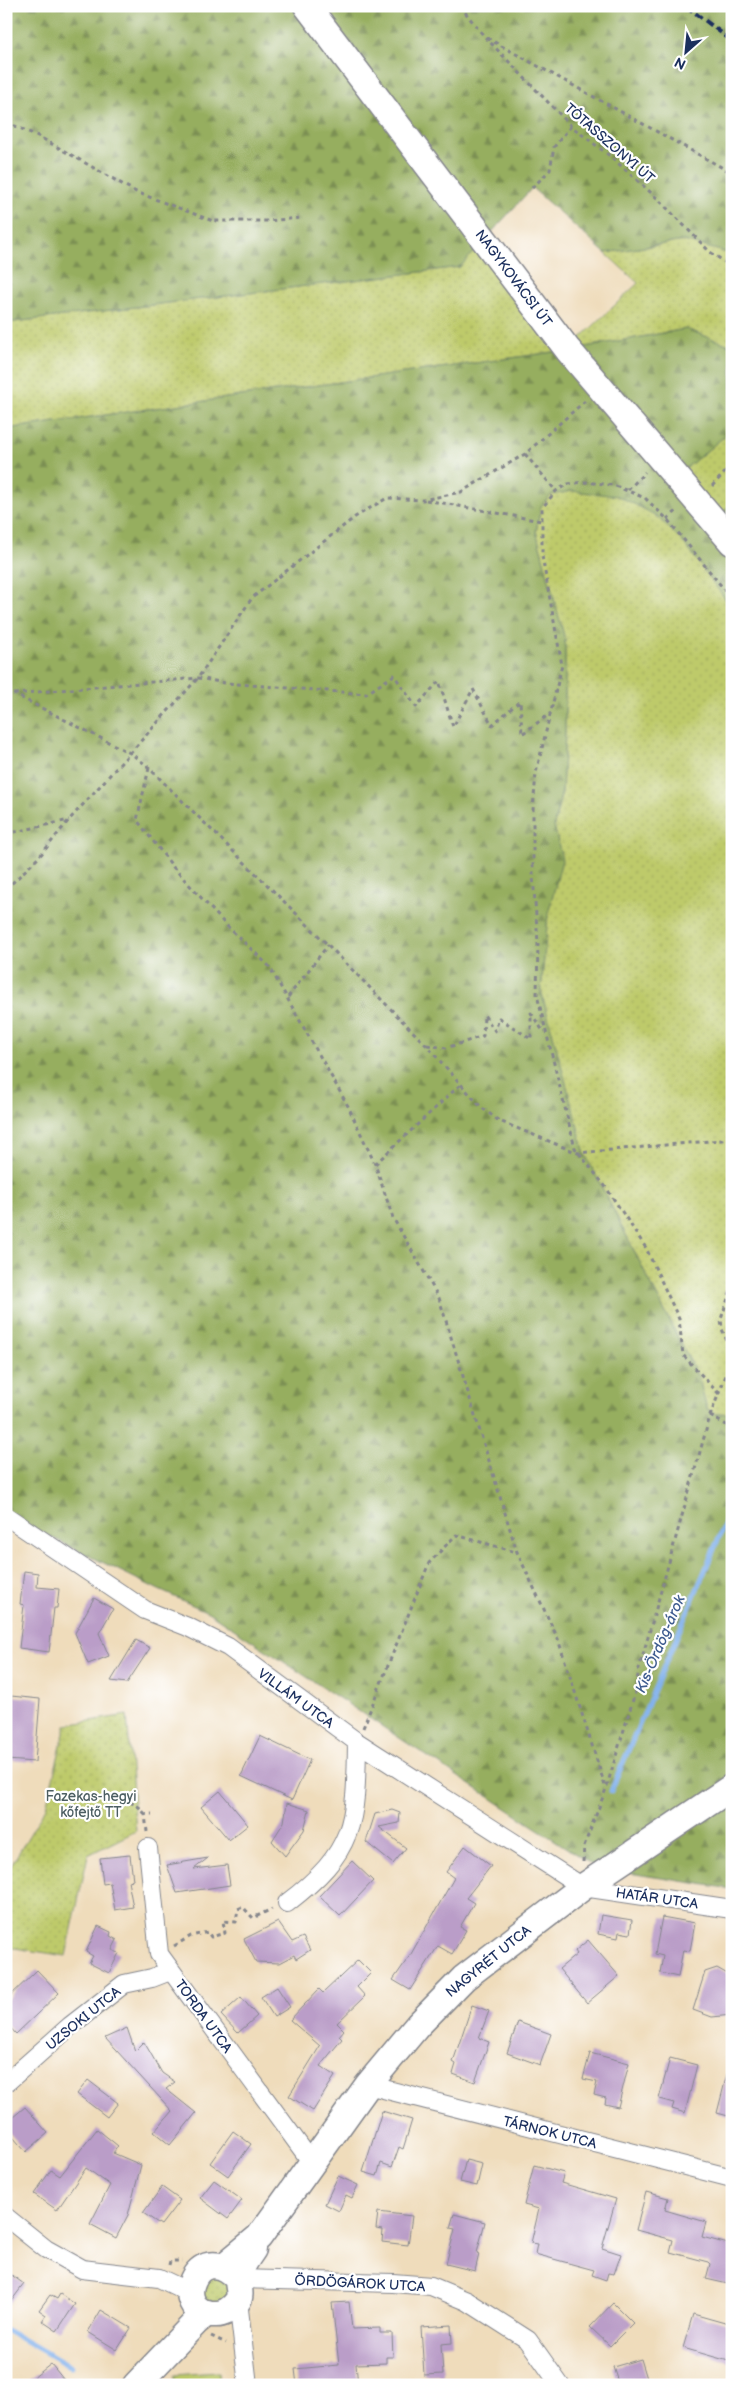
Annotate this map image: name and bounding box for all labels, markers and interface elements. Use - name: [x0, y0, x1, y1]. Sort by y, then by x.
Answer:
- north arrow: [660, 28, 710, 78]
- text: N: [672, 53, 689, 73]
- street label: TÓTASSZONYI ÚT: [561, 99, 659, 188]
- street label: NAGYKOVÁCSI ÚT: [472, 226, 557, 331]
- water label: Kis-Ördög-árok: [631, 1592, 690, 1696]
- street label: VILLÁM UTCA: [254, 1664, 338, 1732]
- park label: Fazekas-hegyi kőfejtő TT: [46, 1788, 136, 1821]
- street label: HATÁR UTCA: [615, 1883, 700, 1913]
- street label: NAGYRÉT UTCA: [442, 1921, 535, 2001]
- street label: TORDA UTCA: [171, 1976, 236, 2057]
- street label: UZSOKI UTCA: [42, 1983, 125, 2054]
- street label: TÁRNOK UTCA: [501, 2112, 599, 2152]
- street label: ÖRDÖGÁROK UTCA: [294, 2271, 426, 2295]

